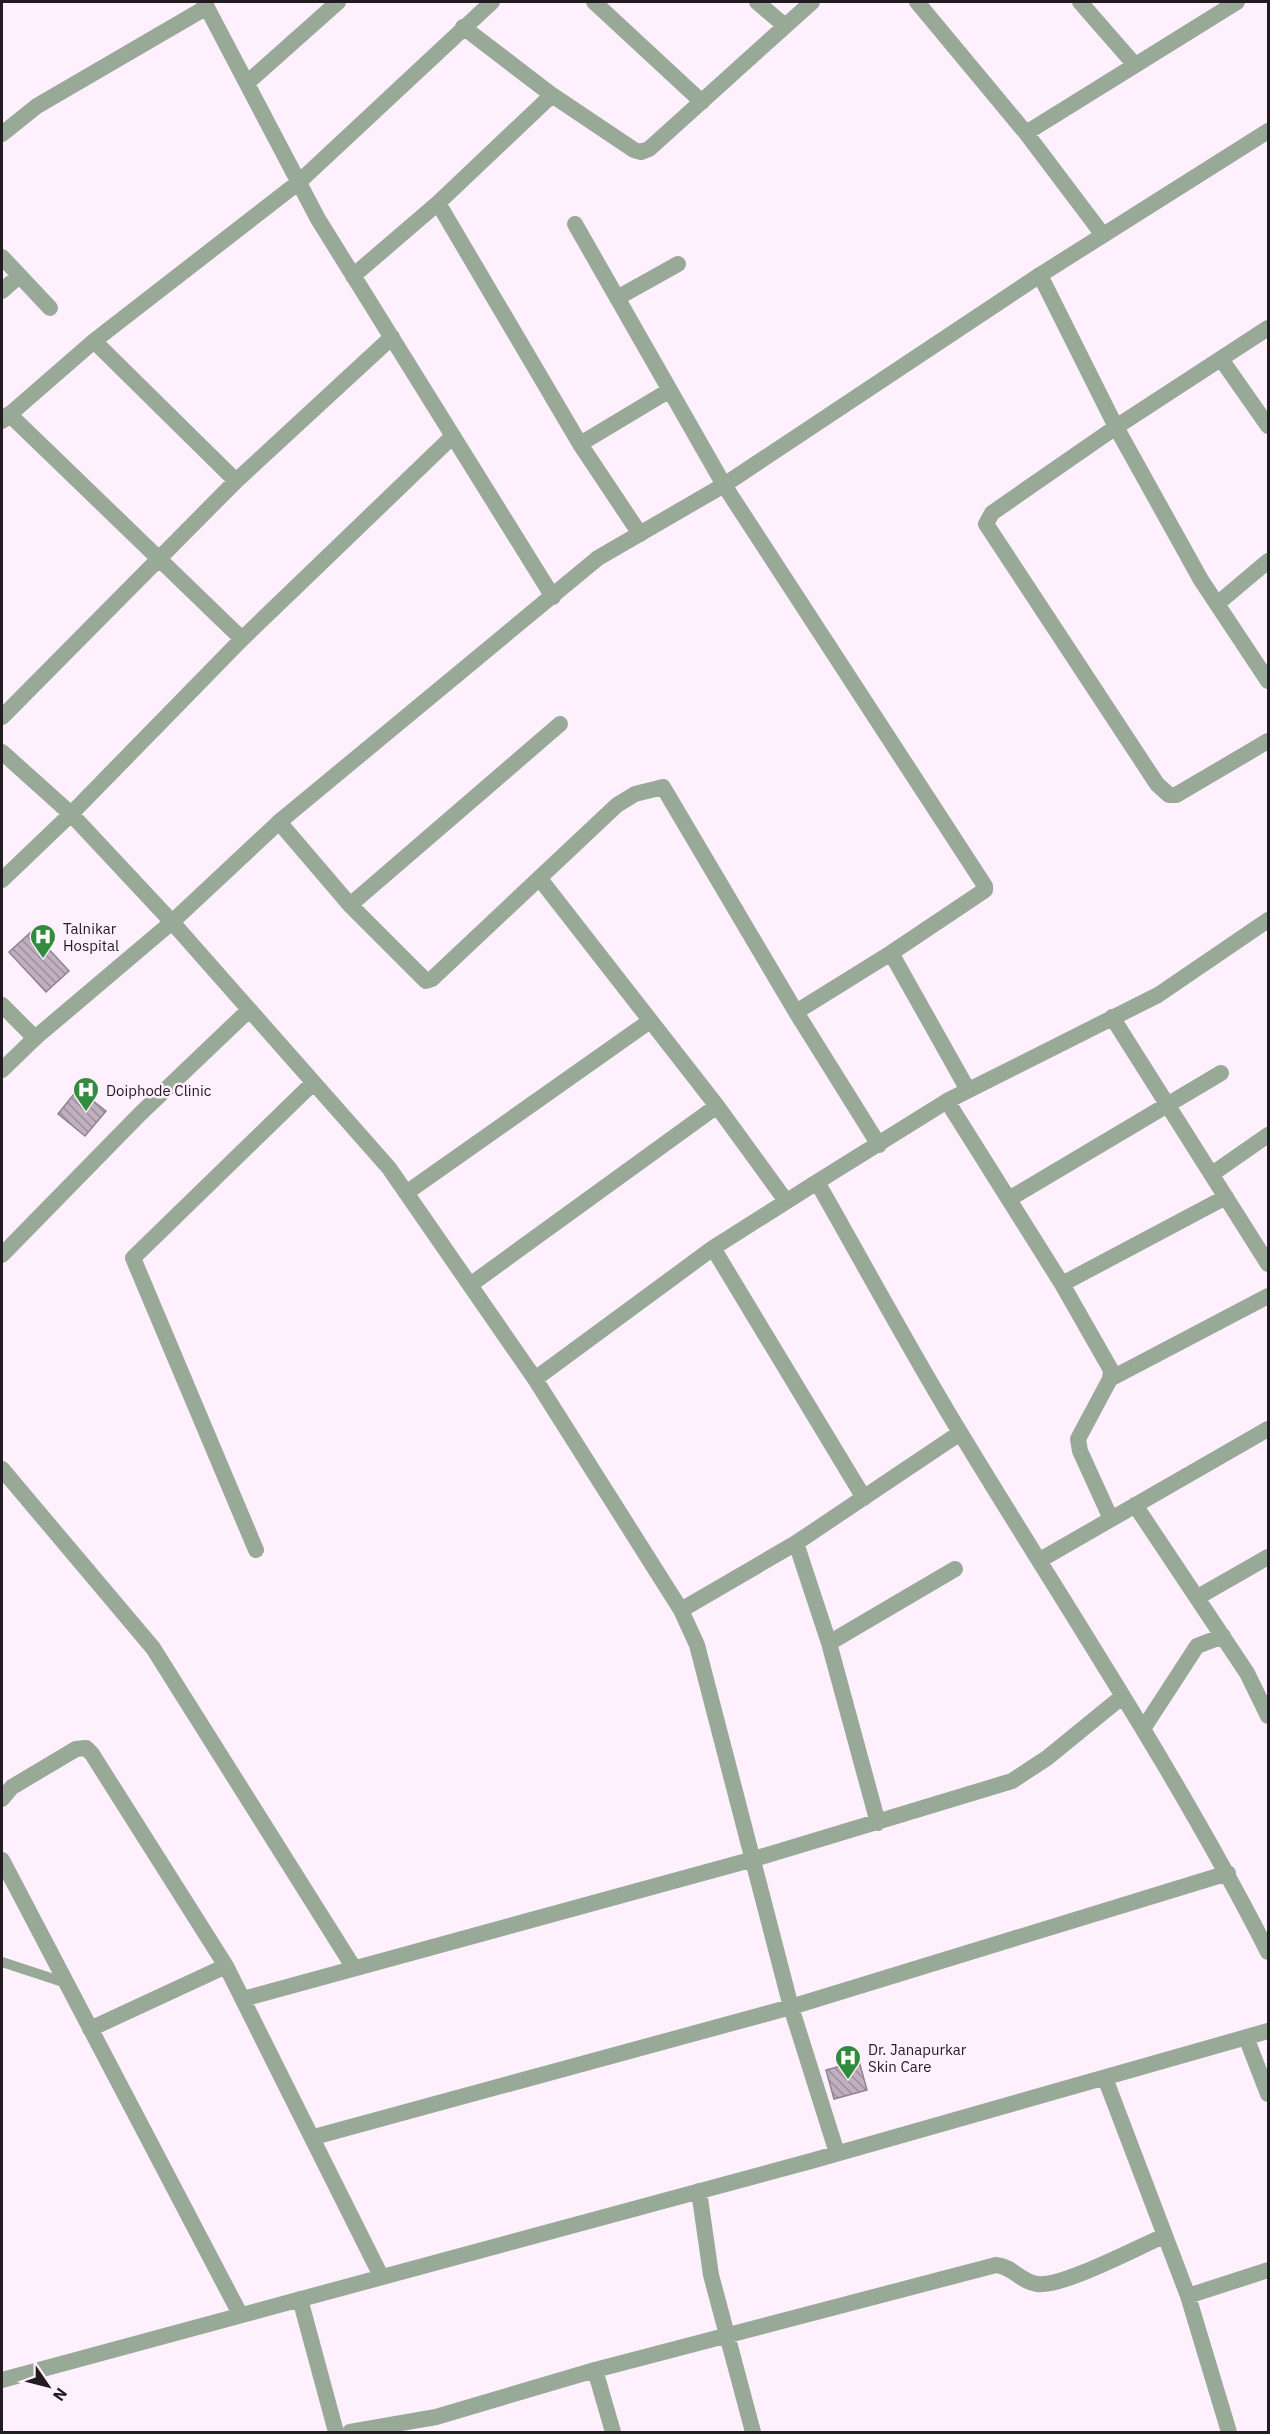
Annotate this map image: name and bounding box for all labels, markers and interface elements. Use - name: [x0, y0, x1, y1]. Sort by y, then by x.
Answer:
- place label: Talnikar Hospital: [63, 919, 119, 955]
- hospital icon: Talnikar Hospital: [28, 922, 58, 960]
- hospital icon: Doiphode Clinic: [71, 1075, 101, 1113]
- place label: Doiphode Clinic: [106, 1081, 212, 1100]
- place label: Dr. Janapurkar Skin Care: [868, 2040, 967, 2076]
- hospital icon: Dr. Janapurkar Skin Care: [833, 2043, 863, 2081]
- north arrow: [18, 2356, 78, 2416]
- text: N: [49, 2384, 72, 2405]

